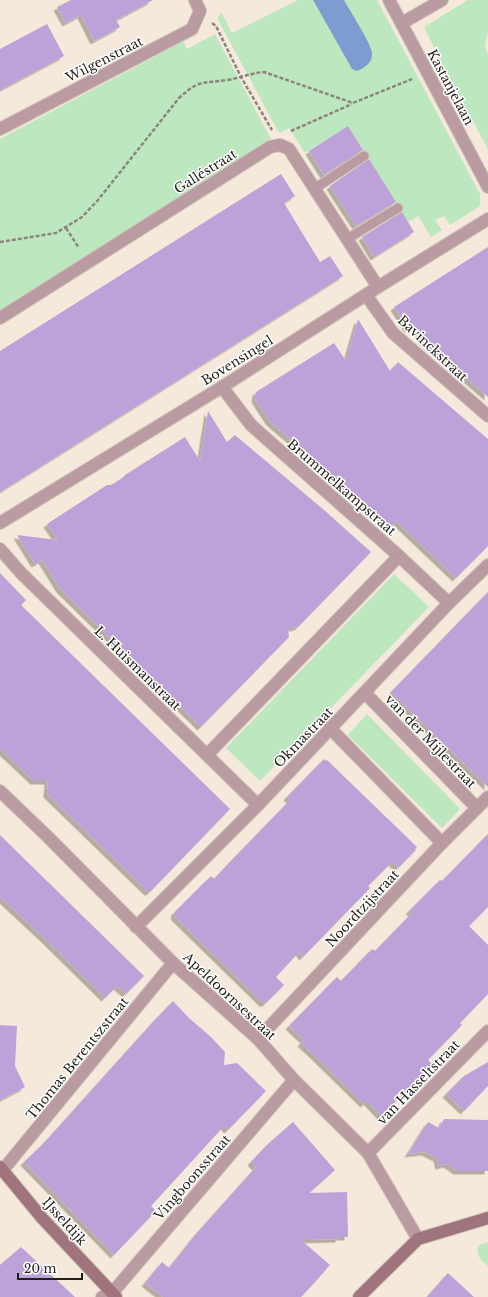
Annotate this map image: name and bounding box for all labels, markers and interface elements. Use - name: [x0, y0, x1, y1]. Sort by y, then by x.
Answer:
- street label: Wilgenstraat: [62, 33, 146, 87]
- street label: Kastanjelaan: [424, 46, 478, 128]
- street label: Galléstraat: [171, 145, 240, 197]
- street label: Bavinckstraat: [394, 312, 471, 385]
- street label: Bovensingel: [198, 332, 276, 389]
- street label: Brummelkampstraat: [284, 435, 400, 539]
- street label: L. Huismanstraat: [91, 623, 185, 714]
- street label: van der Mijlestraat: [381, 691, 480, 792]
- street label: Okmastraat: [270, 703, 337, 771]
- street label: Noordtzijstraat: [322, 866, 403, 951]
- street label: Apeldoornsestraat: [179, 948, 280, 1044]
- street label: Thomas Berentszstraat: [23, 993, 132, 1123]
- street label: van Hasseltstraat: [373, 1036, 463, 1128]
- street label: Vingboonsstraat: [150, 1131, 234, 1224]
- street label: IJsseldijk: [39, 1194, 91, 1249]
- scale bar: [18, 1255, 82, 1281]
- text: 20 m: [24, 1261, 56, 1276]

